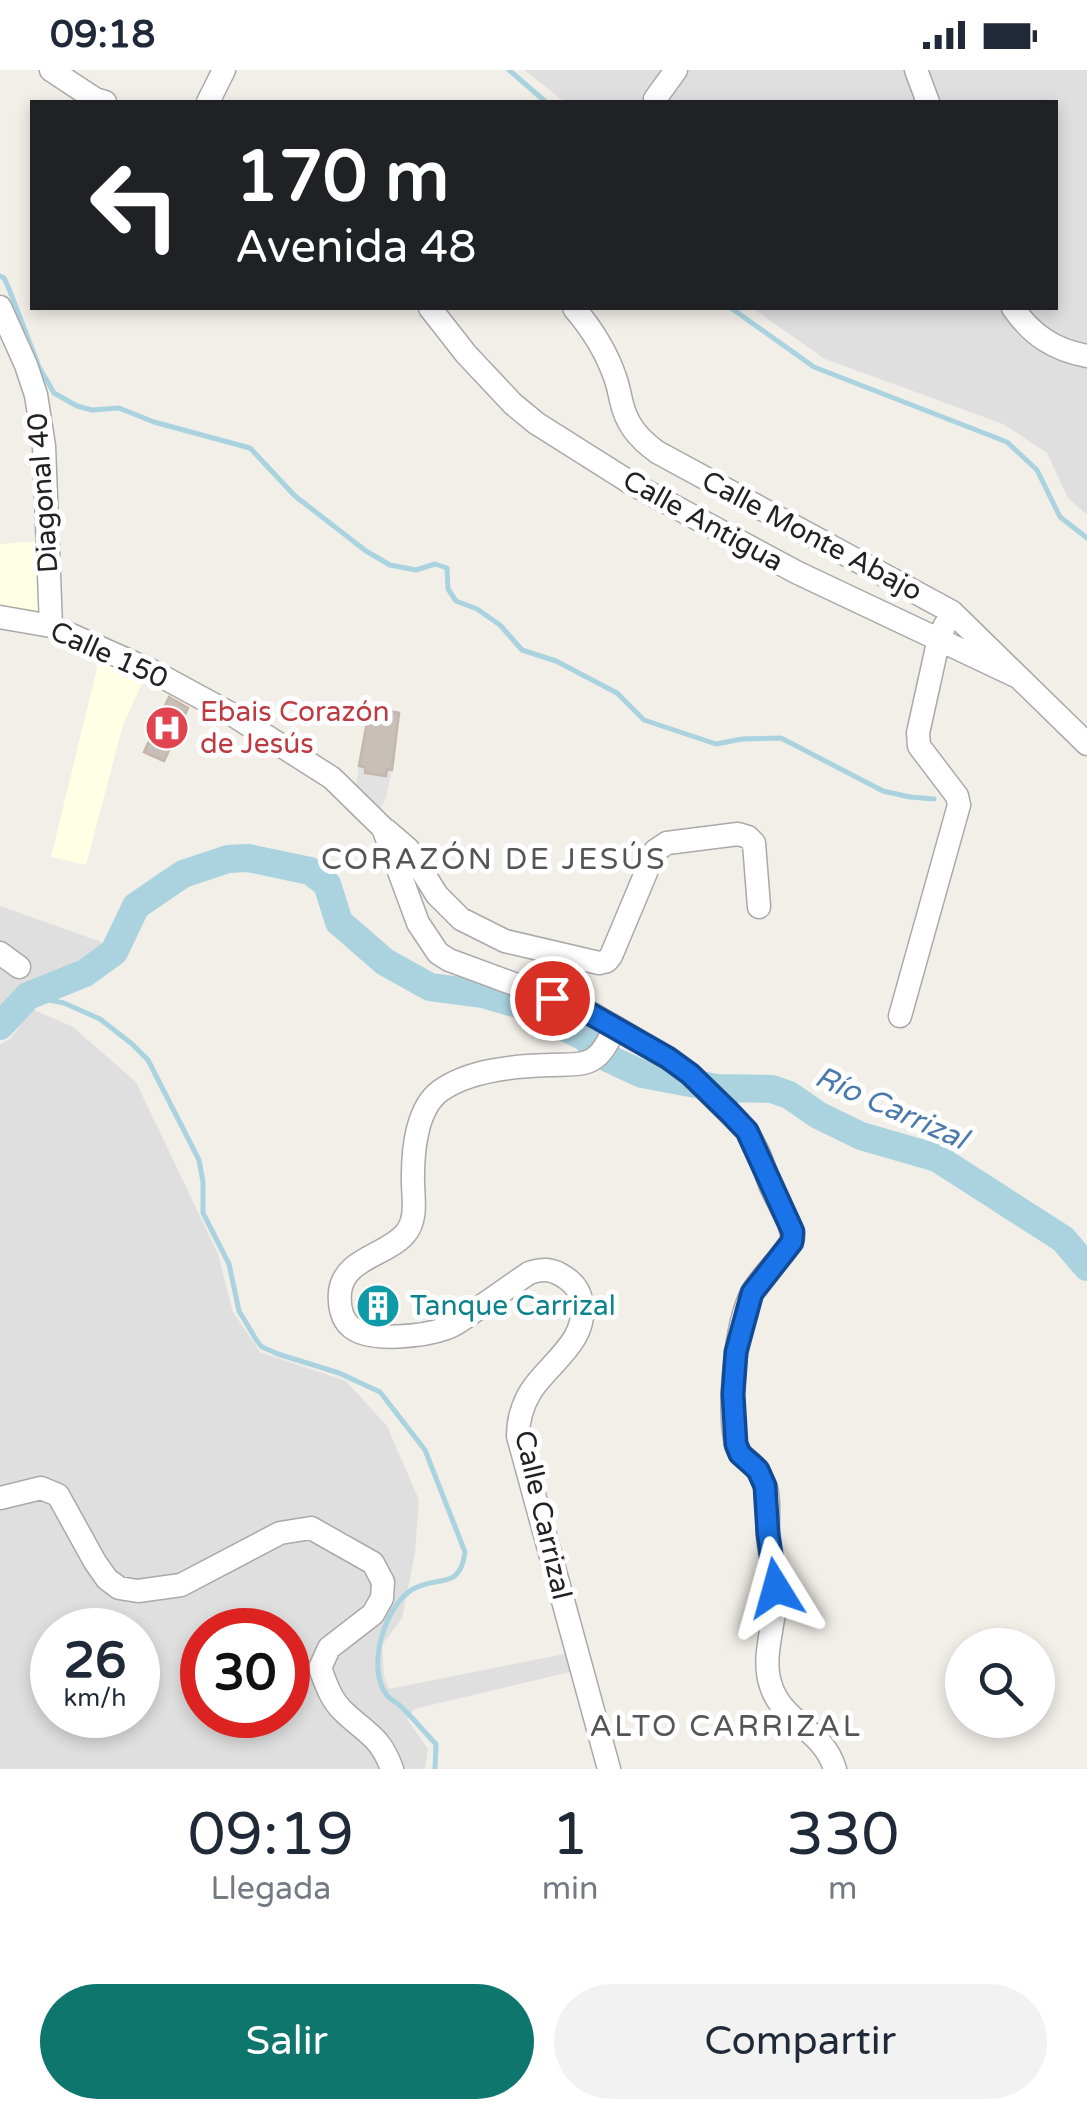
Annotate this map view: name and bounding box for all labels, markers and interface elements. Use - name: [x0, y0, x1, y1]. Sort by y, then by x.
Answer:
- text: 09:18: [50, 12, 155, 58]
- text: 170 m: [235, 136, 449, 220]
- icon: left: [70, 140, 200, 270]
- text: Avenida 48: [235, 221, 476, 275]
- street label: Diagonal 40: [20, 412, 66, 574]
- street label: Calle Antigua: [617, 463, 789, 579]
- street label: Calle Monte Abajo: [696, 464, 928, 608]
- street label: Calle 150: [45, 614, 173, 696]
- place label: Ebais Corazón de Jesús: [200, 695, 389, 761]
- hospital icon: Ebais Corazón de Jesús: [144, 705, 190, 751]
- district label: CORAZÓN DE JESÚS: [321, 841, 667, 878]
- pin: [510, 956, 595, 1041]
- icon: arrive: [525, 971, 580, 1026]
- water label: Río Carrizal: [809, 1058, 976, 1159]
- building icon: Tanque Carrizal: [355, 1283, 401, 1329]
- place label: Tanque Carrizal: [410, 1289, 616, 1323]
- street label: Calle Carrizal: [507, 1427, 579, 1603]
- position arrow: [724, 1536, 828, 1640]
- speed limit sign: 30: [180, 1608, 310, 1738]
- map controls: [945, 1628, 1055, 1738]
- button: search: [945, 1628, 1055, 1738]
- text: 26: [64, 1631, 126, 1691]
- text: km/h: [64, 1683, 126, 1713]
- district label: ALTO CARRIZAL: [589, 1708, 863, 1745]
- text: 09:19: [188, 1799, 354, 1871]
- text: 1: [551, 1799, 589, 1871]
- text: 330: [786, 1799, 899, 1871]
- text: Llegada: [210, 1870, 331, 1908]
- text: min: [542, 1870, 599, 1908]
- text: m: [828, 1870, 857, 1908]
- button: Salir: [40, 1984, 534, 2099]
- button: Compartir: [554, 1984, 1047, 2099]

